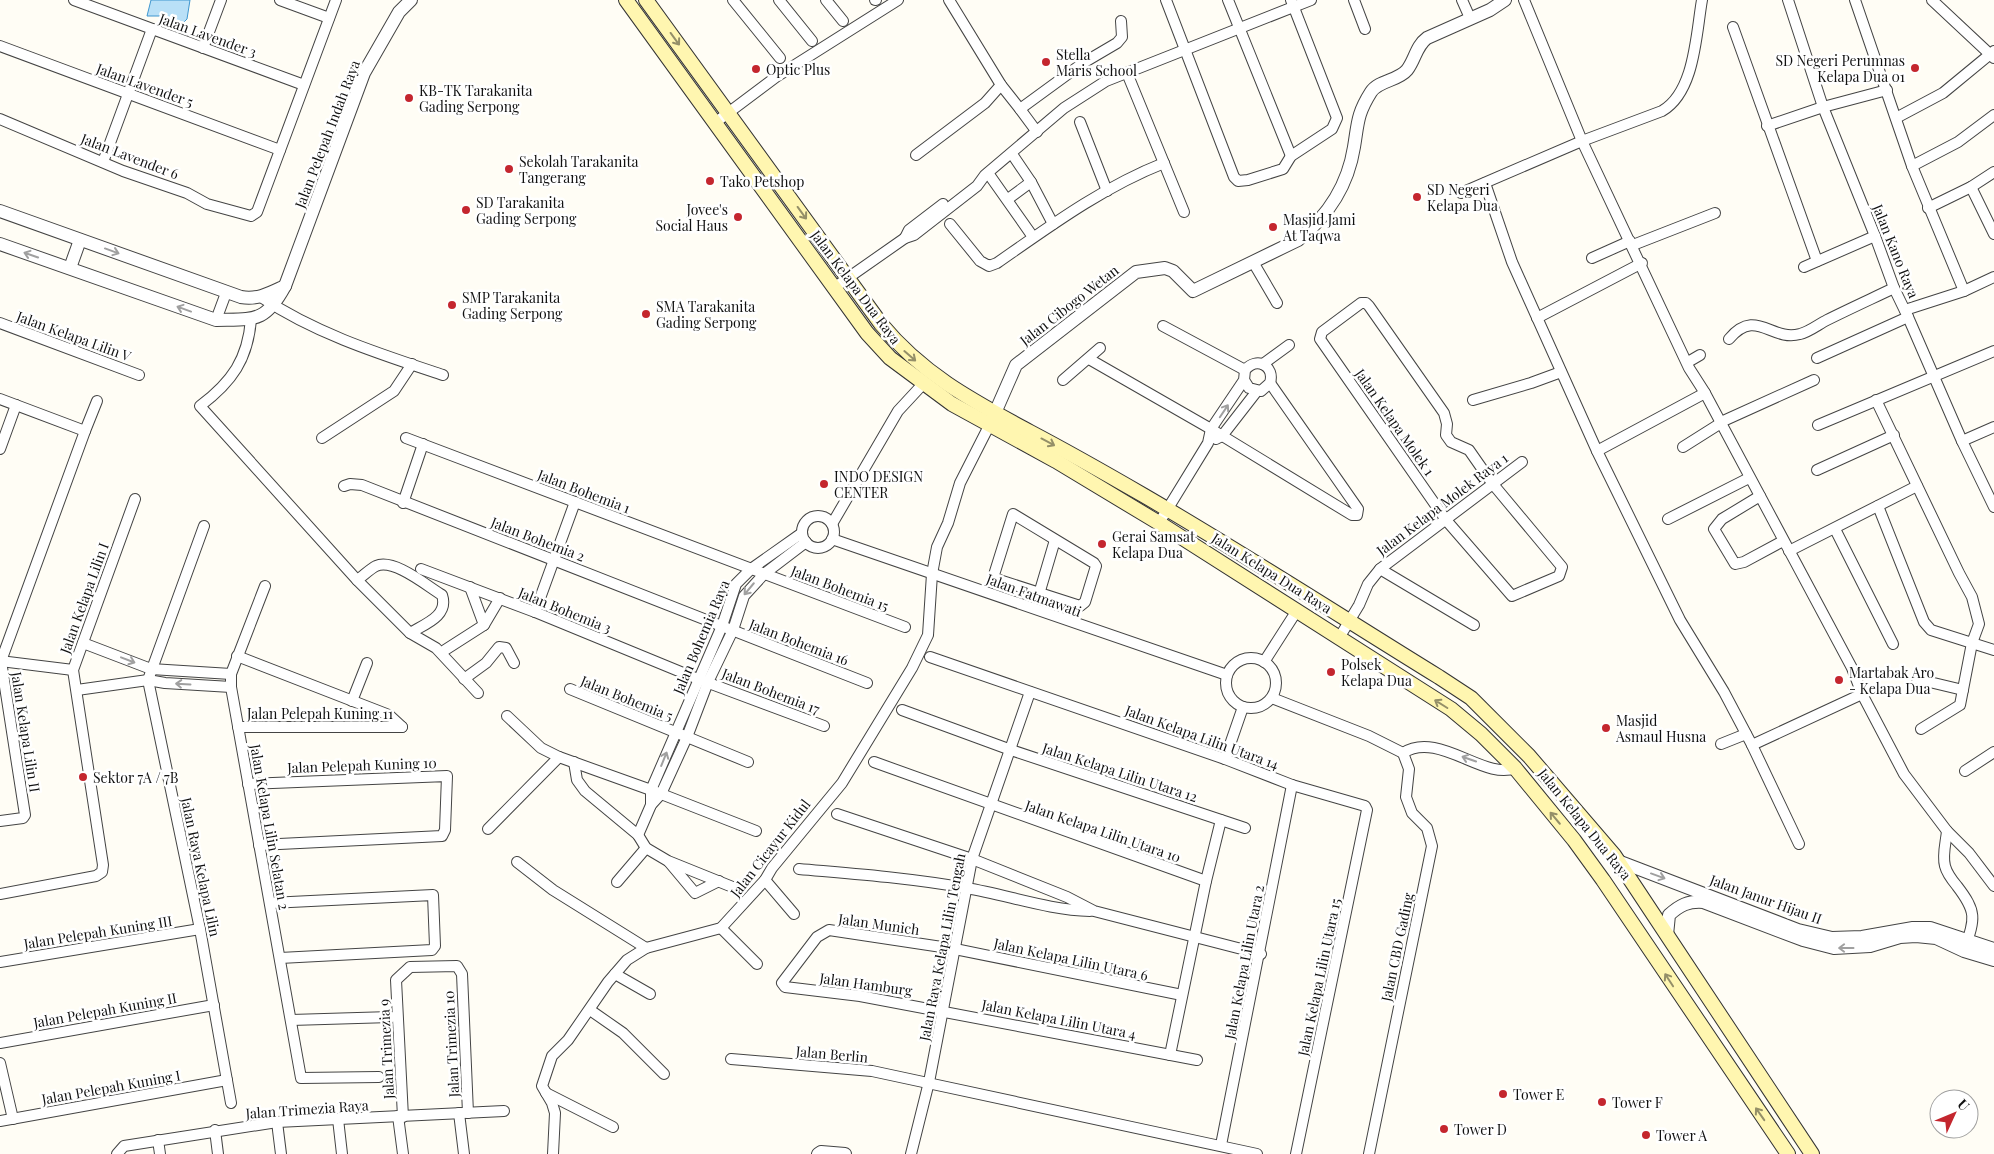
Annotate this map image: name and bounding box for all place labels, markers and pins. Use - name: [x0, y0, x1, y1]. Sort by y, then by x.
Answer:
- place label: Stella Maris School: [1056, 45, 1137, 80]
- place label: SD Negeri Perumnas Kelapa Dua 01: [1775, 51, 1905, 86]
- marker: Stella Maris School: [1040, 56, 1052, 68]
- place label: Optic Plus: [766, 60, 830, 79]
- marker: SD Negeri Perumnas Kelapa Dua 01: [1909, 62, 1921, 74]
- marker: Optic Plus: [750, 63, 762, 75]
- place label: KB-TK Tarakanita Gading Serpong: [419, 81, 533, 116]
- marker: KB-TK Tarakanita Gading Serpong: [403, 92, 415, 104]
- place label: Sekolah Tarakanita Tangerang: [519, 152, 638, 187]
- marker: Sekolah Tarakanita Tangerang: [503, 163, 515, 175]
- place label: Tako Petshop: [720, 172, 804, 191]
- marker: Tako Petshop: [704, 175, 716, 187]
- place label: SD Negeri Kelapa Dua: [1427, 180, 1498, 215]
- marker: SD Negeri Kelapa Dua: [1411, 191, 1423, 203]
- place label: SD Tarakanita Gading Serpong: [476, 193, 577, 228]
- place label: Jovee's Social Haus: [656, 200, 728, 235]
- marker: SD Tarakanita Gading Serpong: [460, 204, 472, 216]
- place label: Masjid Jami At Taqwa: [1282, 210, 1356, 245]
- marker: Jovee's Social Haus: [732, 211, 744, 223]
- marker: Masjid Jami At Taqwa: [1267, 221, 1279, 233]
- place label: SMP Tarakanita Gading Serpong: [462, 288, 563, 323]
- place label: SMA Tarakanita Gading Serpong: [656, 297, 757, 332]
- marker: SMP Tarakanita Gading Serpong: [446, 299, 458, 311]
- marker: SMA Tarakanita Gading Serpong: [640, 308, 652, 320]
- place label: INDO DESIGN CENTER: [834, 467, 923, 502]
- marker: INDO DESIGN CENTER: [818, 478, 830, 490]
- place label: Gerai Samsat Kelapa Dua: [1112, 527, 1196, 562]
- marker: Gerai Samsat Kelapa Dua: [1096, 538, 1108, 550]
- place label: Polsek Kelapa Dua: [1341, 655, 1412, 690]
- place label: Martabak Aro - Kelapa Dua: [1849, 663, 1934, 698]
- marker: Polsek Kelapa Dua: [1325, 666, 1337, 678]
- marker: Martabak Aro - Kelapa Dua: [1833, 674, 1845, 686]
- place label: Masjid Asmaul Husna: [1615, 711, 1706, 746]
- marker: Masjid Asmaul Husna: [1600, 722, 1612, 734]
- place label: Sektor 7A / 7B: [93, 768, 179, 787]
- marker: Sektor 7A / 7B: [77, 771, 89, 783]
- place label: Tower E: [1513, 1085, 1564, 1104]
- marker: Tower E: [1497, 1088, 1509, 1100]
- place label: Tower F: [1612, 1093, 1663, 1112]
- marker: Tower F: [1596, 1096, 1608, 1108]
- place label: Tower D: [1454, 1120, 1507, 1139]
- marker: Tower D: [1438, 1123, 1450, 1135]
- place label: Tower A: [1656, 1126, 1707, 1145]
- marker: Tower A: [1640, 1129, 1652, 1141]

